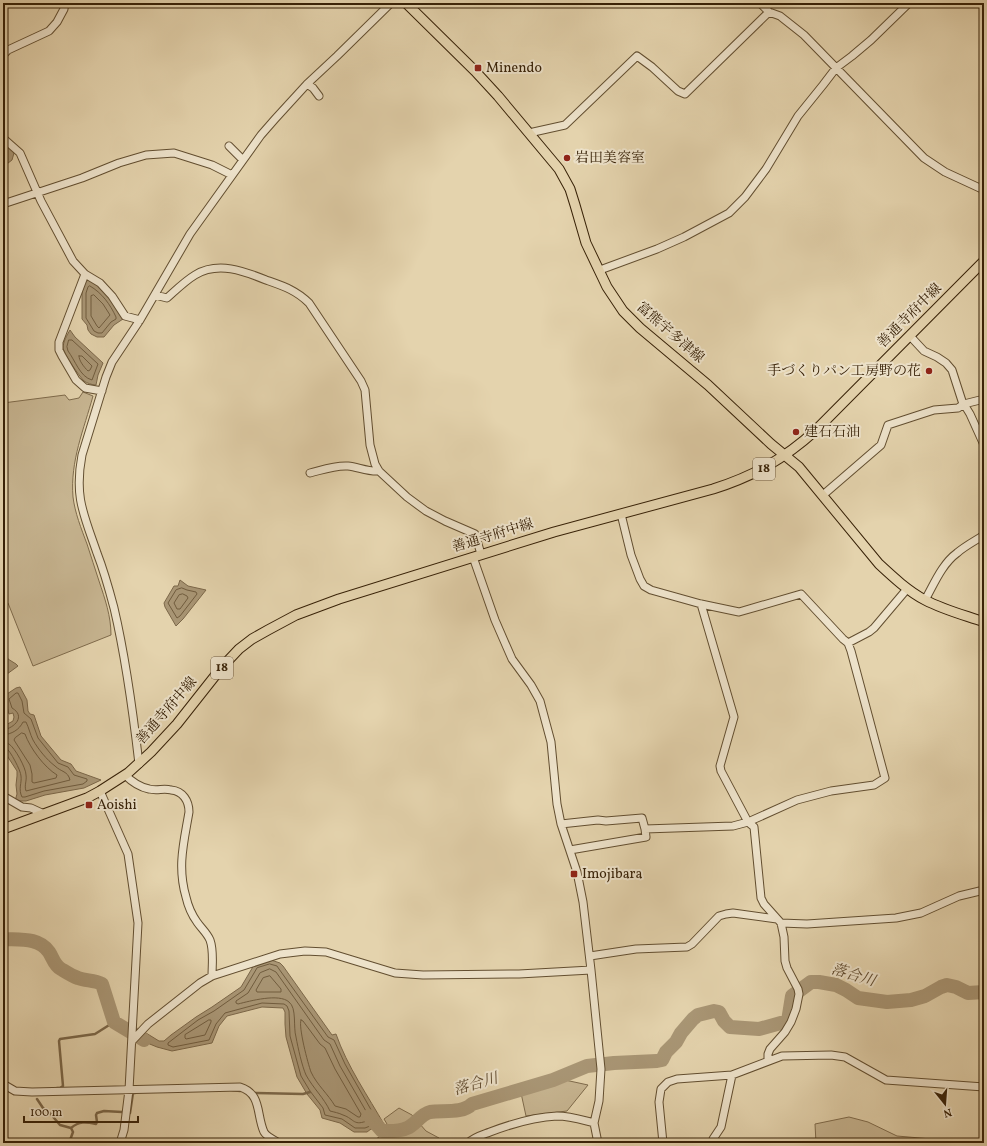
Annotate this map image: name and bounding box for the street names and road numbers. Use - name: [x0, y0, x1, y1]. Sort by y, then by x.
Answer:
- street label: 善通寺府中線: [874, 280, 946, 352]
- street label: 富熊宇多津線: [632, 298, 708, 368]
- road number: 18: [753, 458, 775, 480]
- street label: 善通寺府中線: [450, 515, 536, 557]
- road number: 18: [211, 657, 233, 679]
- street label: 善通寺府中線: [132, 673, 202, 749]

